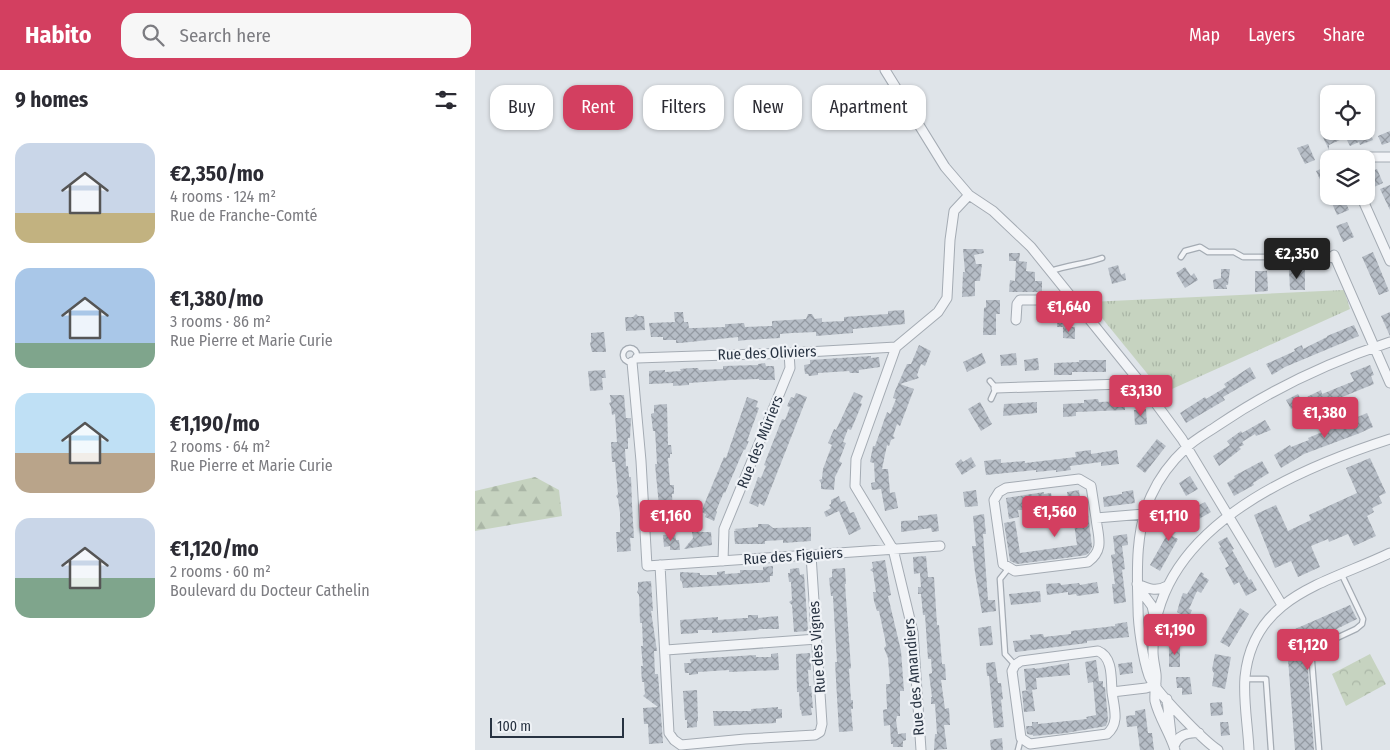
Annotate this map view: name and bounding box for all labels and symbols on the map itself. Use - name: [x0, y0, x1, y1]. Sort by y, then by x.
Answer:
- pin: €2,350: [1256, 238, 1338, 280]
- pin: €1,640: [1028, 290, 1110, 333]
- street label: Rue des Oliviers: [717, 342, 817, 364]
- pin: €3,130: [1100, 374, 1182, 417]
- street label: Rue des Mûriers: [733, 393, 787, 491]
- pin: €1,380: [1284, 396, 1366, 439]
- pin: €1,560: [1014, 496, 1096, 538]
- pin: €1,160: [630, 500, 712, 542]
- pin: €1,110: [1128, 500, 1210, 542]
- street label: Rue des Figuiers: [743, 544, 843, 568]
- street label: Rue des Vignes: [805, 600, 829, 694]
- pin: €1,190: [1134, 614, 1216, 656]
- street label: Rue des Amandiers: [900, 618, 928, 736]
- pin: €1,120: [1267, 628, 1349, 671]
- scale bar: [490, 715, 624, 738]

